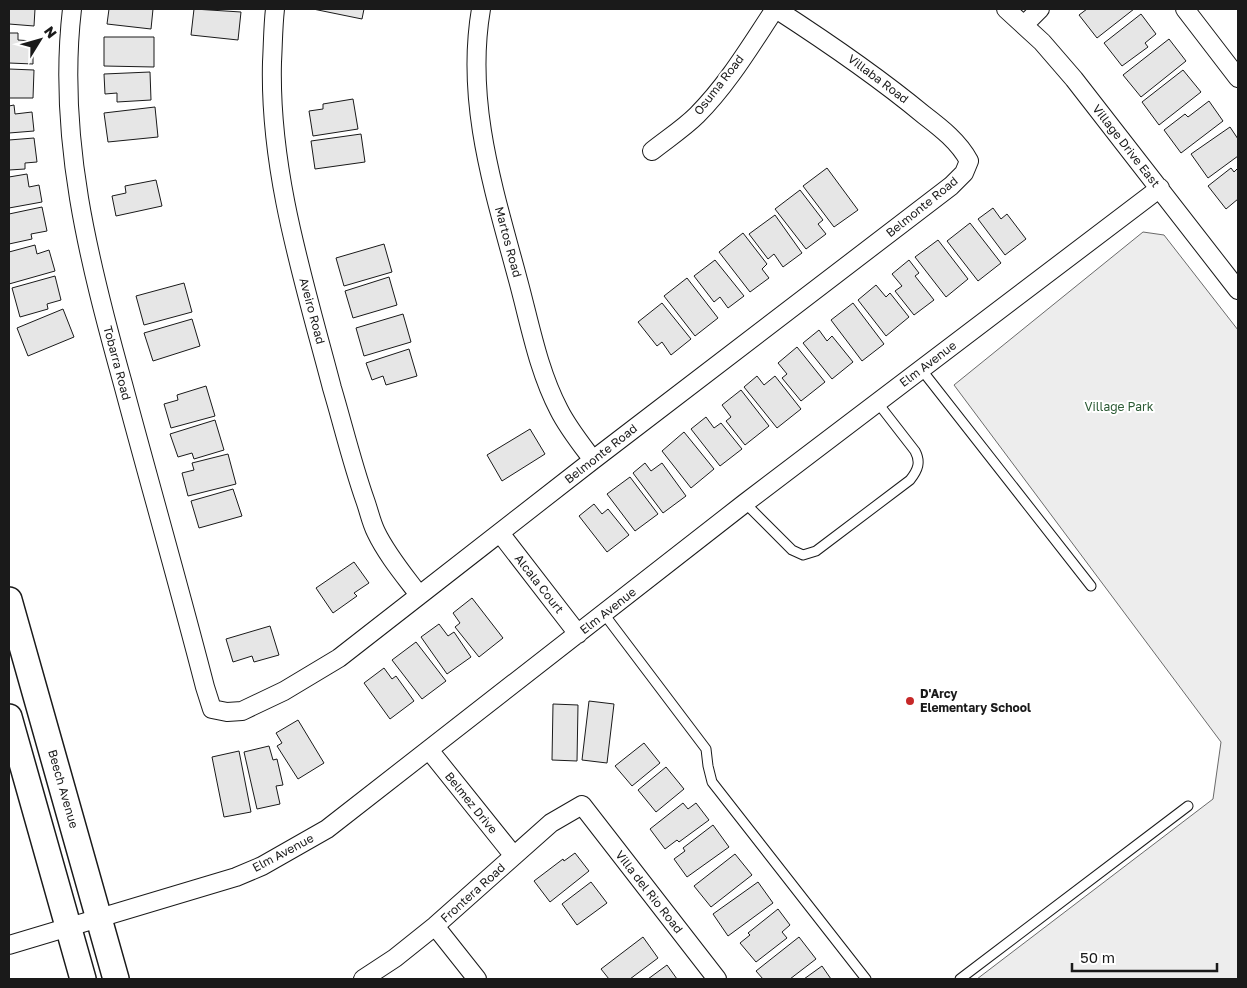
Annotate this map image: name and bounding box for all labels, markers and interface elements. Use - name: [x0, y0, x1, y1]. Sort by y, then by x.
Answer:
- north arrow: [15, 15, 65, 65]
- text: N: [41, 23, 61, 41]
- street label: Villaba Road: [845, 51, 912, 106]
- street label: Osuma Road: [690, 52, 747, 118]
- street label: Village Drive East: [1089, 101, 1163, 190]
- street label: Belmonte Road: [883, 173, 961, 240]
- street label: Martos Road: [492, 205, 525, 279]
- street label: Aveiro Road: [296, 276, 329, 346]
- street label: Tobarra Road: [100, 324, 135, 402]
- street label: Elm Avenue: [896, 337, 959, 390]
- park label: Village Park: [1084, 399, 1154, 414]
- street label: Belmonte Road: [561, 421, 640, 487]
- street label: Alcala Court: [512, 551, 567, 616]
- street label: Elm Avenue: [577, 584, 639, 637]
- place label: D'Arcy Elementary School: [920, 686, 1031, 715]
- marker: D'Arcy Elementary School: [904, 695, 916, 707]
- street label: Beech Avenue: [45, 748, 82, 830]
- street label: Belmez Drive: [442, 769, 501, 837]
- street label: Elm Avenue: [250, 830, 316, 875]
- street label: Villa del Rio Road: [612, 847, 686, 936]
- street label: Frontera Road: [437, 860, 508, 926]
- scale bar: [1072, 940, 1217, 972]
- text: 50 m: [1080, 948, 1115, 966]

